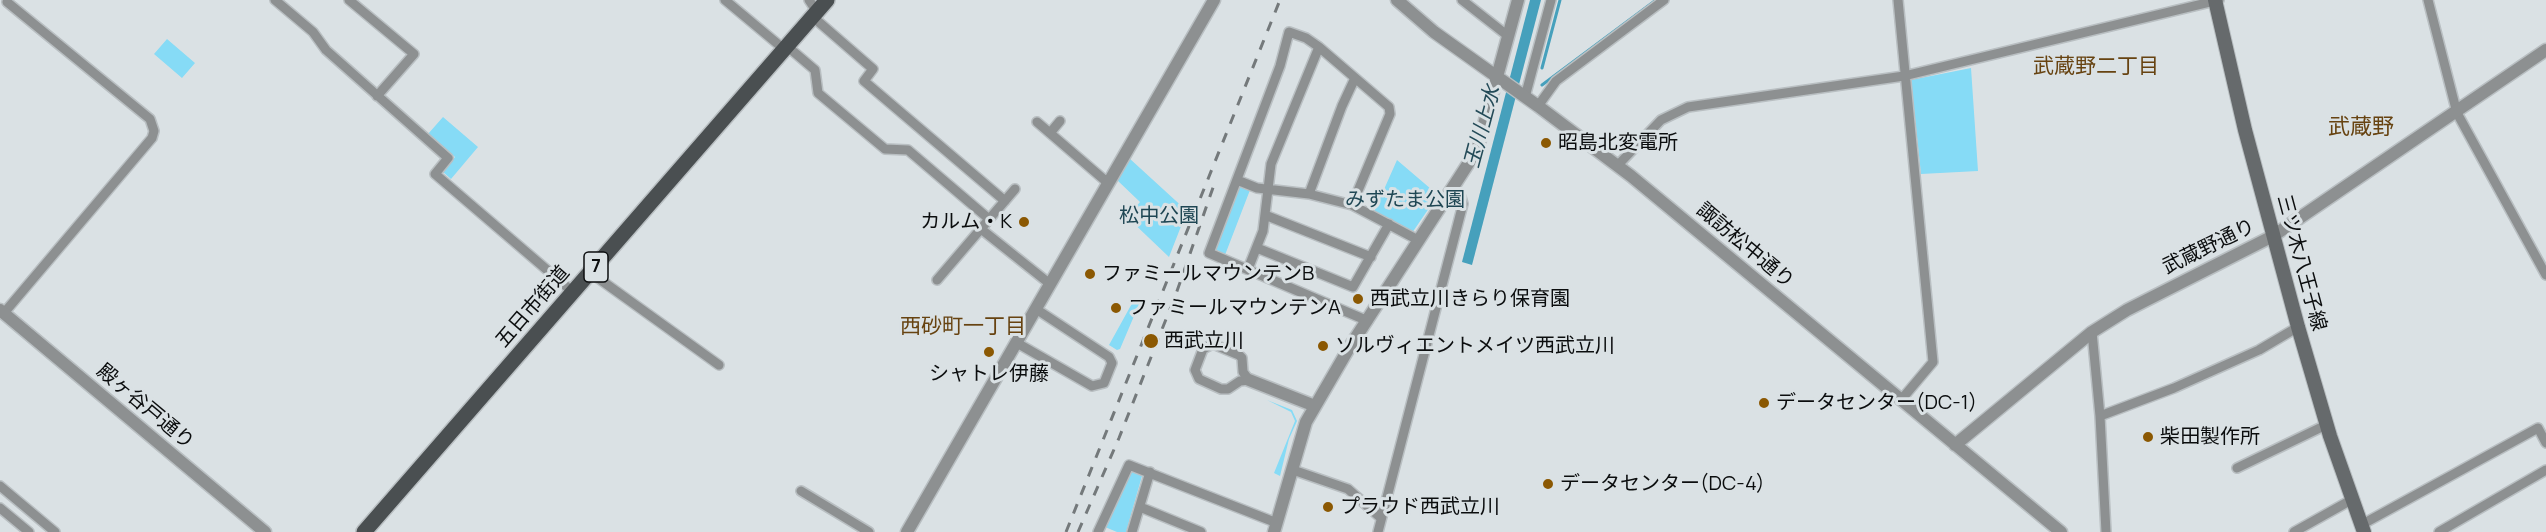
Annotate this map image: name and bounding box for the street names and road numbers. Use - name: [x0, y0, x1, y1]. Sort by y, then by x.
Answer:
- street label: 三ツ木八王子線: [2271, 192, 2331, 334]
- street label: 諏訪松中通り: [1691, 198, 1799, 294]
- street label: 武蔵野通り: [2159, 214, 2259, 280]
- road number: 7: [584, 252, 608, 282]
- street label: 五日市街道: [491, 261, 575, 353]
- street label: 殿ヶ谷戸通り: [91, 359, 199, 455]

